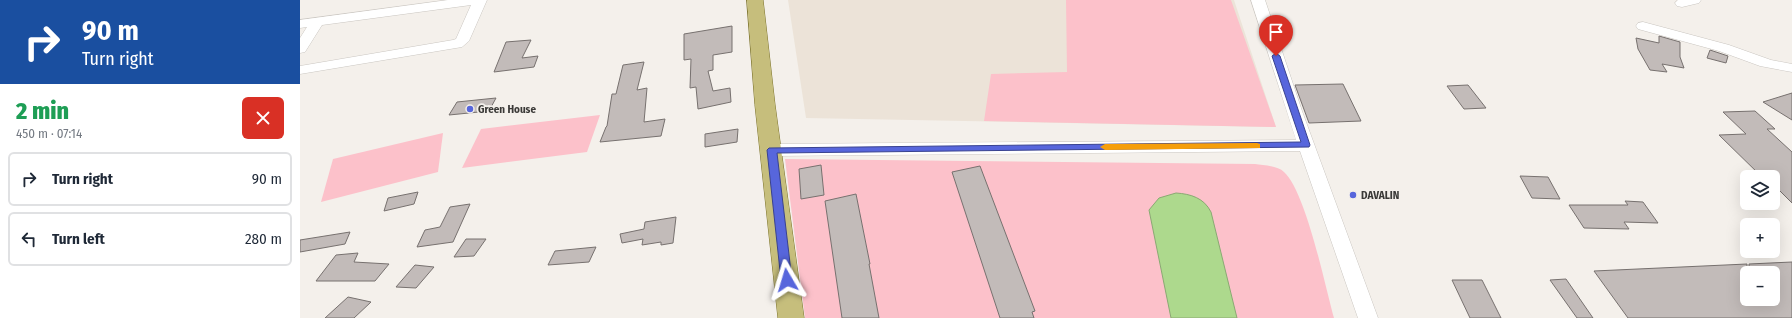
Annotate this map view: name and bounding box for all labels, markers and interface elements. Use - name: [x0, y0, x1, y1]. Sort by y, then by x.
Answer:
- text: 90 m: [82, 14, 139, 47]
- pin: [1259, 15, 1293, 56]
- icon: right: [16, 16, 68, 68]
- icon: arrive: [1265, 21, 1287, 43]
- text: Turn right: [82, 48, 154, 70]
- text: 2 min: [16, 97, 69, 125]
- button: close: [242, 97, 284, 139]
- place label: Green House: [478, 103, 536, 116]
- marker: Green House: [465, 104, 475, 114]
- text: 450 m · 07:14: [16, 126, 82, 141]
- icon: right: [18, 168, 40, 190]
- text: Turn right: [52, 170, 113, 188]
- text: 90 m: [252, 170, 282, 188]
- map controls: [1740, 170, 1780, 306]
- button: layers: [1740, 170, 1780, 210]
- place label: DAVALIN: [1361, 189, 1399, 202]
- marker: DAVALIN: [1348, 190, 1358, 200]
- button: +: [1740, 218, 1780, 258]
- icon: left: [18, 228, 40, 250]
- text: Turn left: [52, 230, 105, 248]
- text: 280 m: [245, 230, 282, 248]
- position arrow: [766, 259, 808, 301]
- button: −: [1740, 266, 1780, 306]

